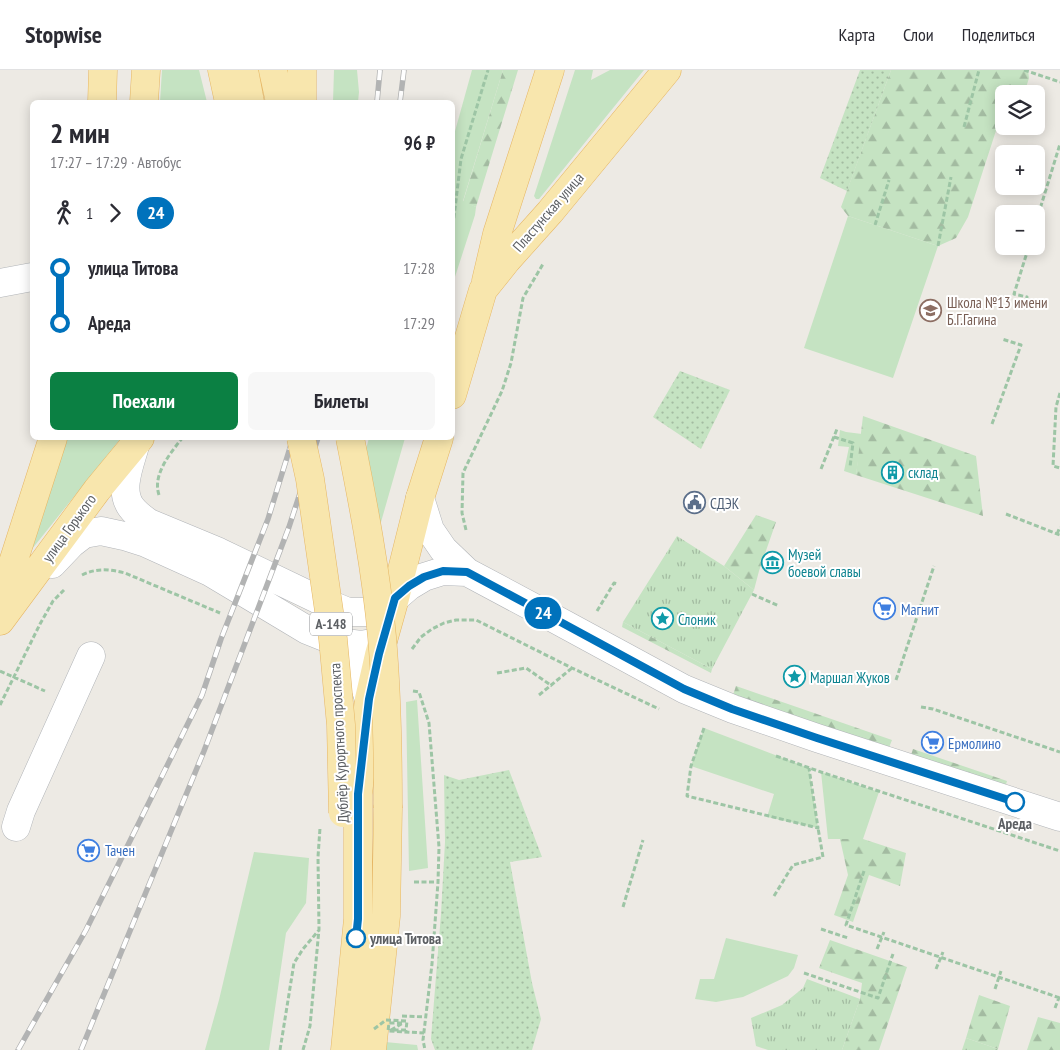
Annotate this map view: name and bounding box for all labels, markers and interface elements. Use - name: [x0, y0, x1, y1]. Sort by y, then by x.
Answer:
- text: Stopwise: [25, 19, 102, 50]
- text: Карта: [838, 23, 875, 46]
- text: Слои: [903, 23, 934, 46]
- text: Поделиться: [962, 23, 1035, 46]
- map controls: [995, 85, 1045, 255]
- button: layers: [995, 85, 1045, 135]
- text: 2 мин: [50, 114, 110, 151]
- text: 96 ₽: [404, 131, 435, 155]
- button: +: [995, 145, 1045, 195]
- text: 17:27 – 17:29 · Автобус: [50, 152, 182, 172]
- street label: Пластунская улица: [508, 168, 588, 256]
- icon: walk: [50, 199, 78, 227]
- icon: forward: [101, 199, 129, 227]
- text: 24: [147, 201, 164, 224]
- text: 1: [86, 203, 93, 223]
- button: −: [995, 205, 1045, 255]
- text: улица Титова: [88, 256, 178, 280]
- text: 17:28: [403, 258, 435, 278]
- place label: Школа №13 имени Б.Г.Гагина: [947, 293, 1048, 329]
- school or university icon: Школа №13 имени Б.Г.Гагина: [919, 299, 943, 323]
- text: Ареда: [88, 311, 131, 335]
- text: 17:29: [403, 313, 435, 333]
- button: Поехали: [50, 372, 238, 430]
- button: Билеты: [248, 372, 435, 430]
- building icon: склад: [880, 460, 904, 484]
- place label: склад: [908, 463, 939, 482]
- street label: улица Горького: [38, 490, 100, 566]
- public building icon: СДЭК: [682, 491, 706, 515]
- place label: СДЭК: [710, 494, 740, 513]
- place label: Музей боевой славы: [788, 545, 861, 581]
- museum icon: Музей боевой славы: [760, 551, 784, 575]
- line badge: 24: [520, 597, 566, 629]
- supermarket icon: Магнит: [873, 597, 897, 621]
- place label: Магнит: [901, 600, 939, 619]
- text: 24: [534, 601, 552, 624]
- place icon: Слоник: [650, 607, 674, 631]
- place label: Слоник: [678, 610, 716, 629]
- road number: А-148: [310, 612, 352, 636]
- street label: Дублёр Курортного проспекта: [325, 663, 353, 823]
- place icon: Маршал Жуков: [782, 665, 806, 689]
- place label: Маршал Жуков: [810, 668, 890, 687]
- supermarket icon: Ермолино: [920, 731, 944, 755]
- place label: Ермолино: [948, 734, 1001, 753]
- marker: Ареда: [1005, 792, 1025, 812]
- place label: Ареда: [997, 814, 1032, 833]
- supermarket icon: Тачен: [77, 838, 101, 862]
- place label: Тачен: [105, 841, 135, 860]
- marker: улица Титова: [346, 928, 366, 948]
- place label: улица Титова: [369, 929, 441, 948]

